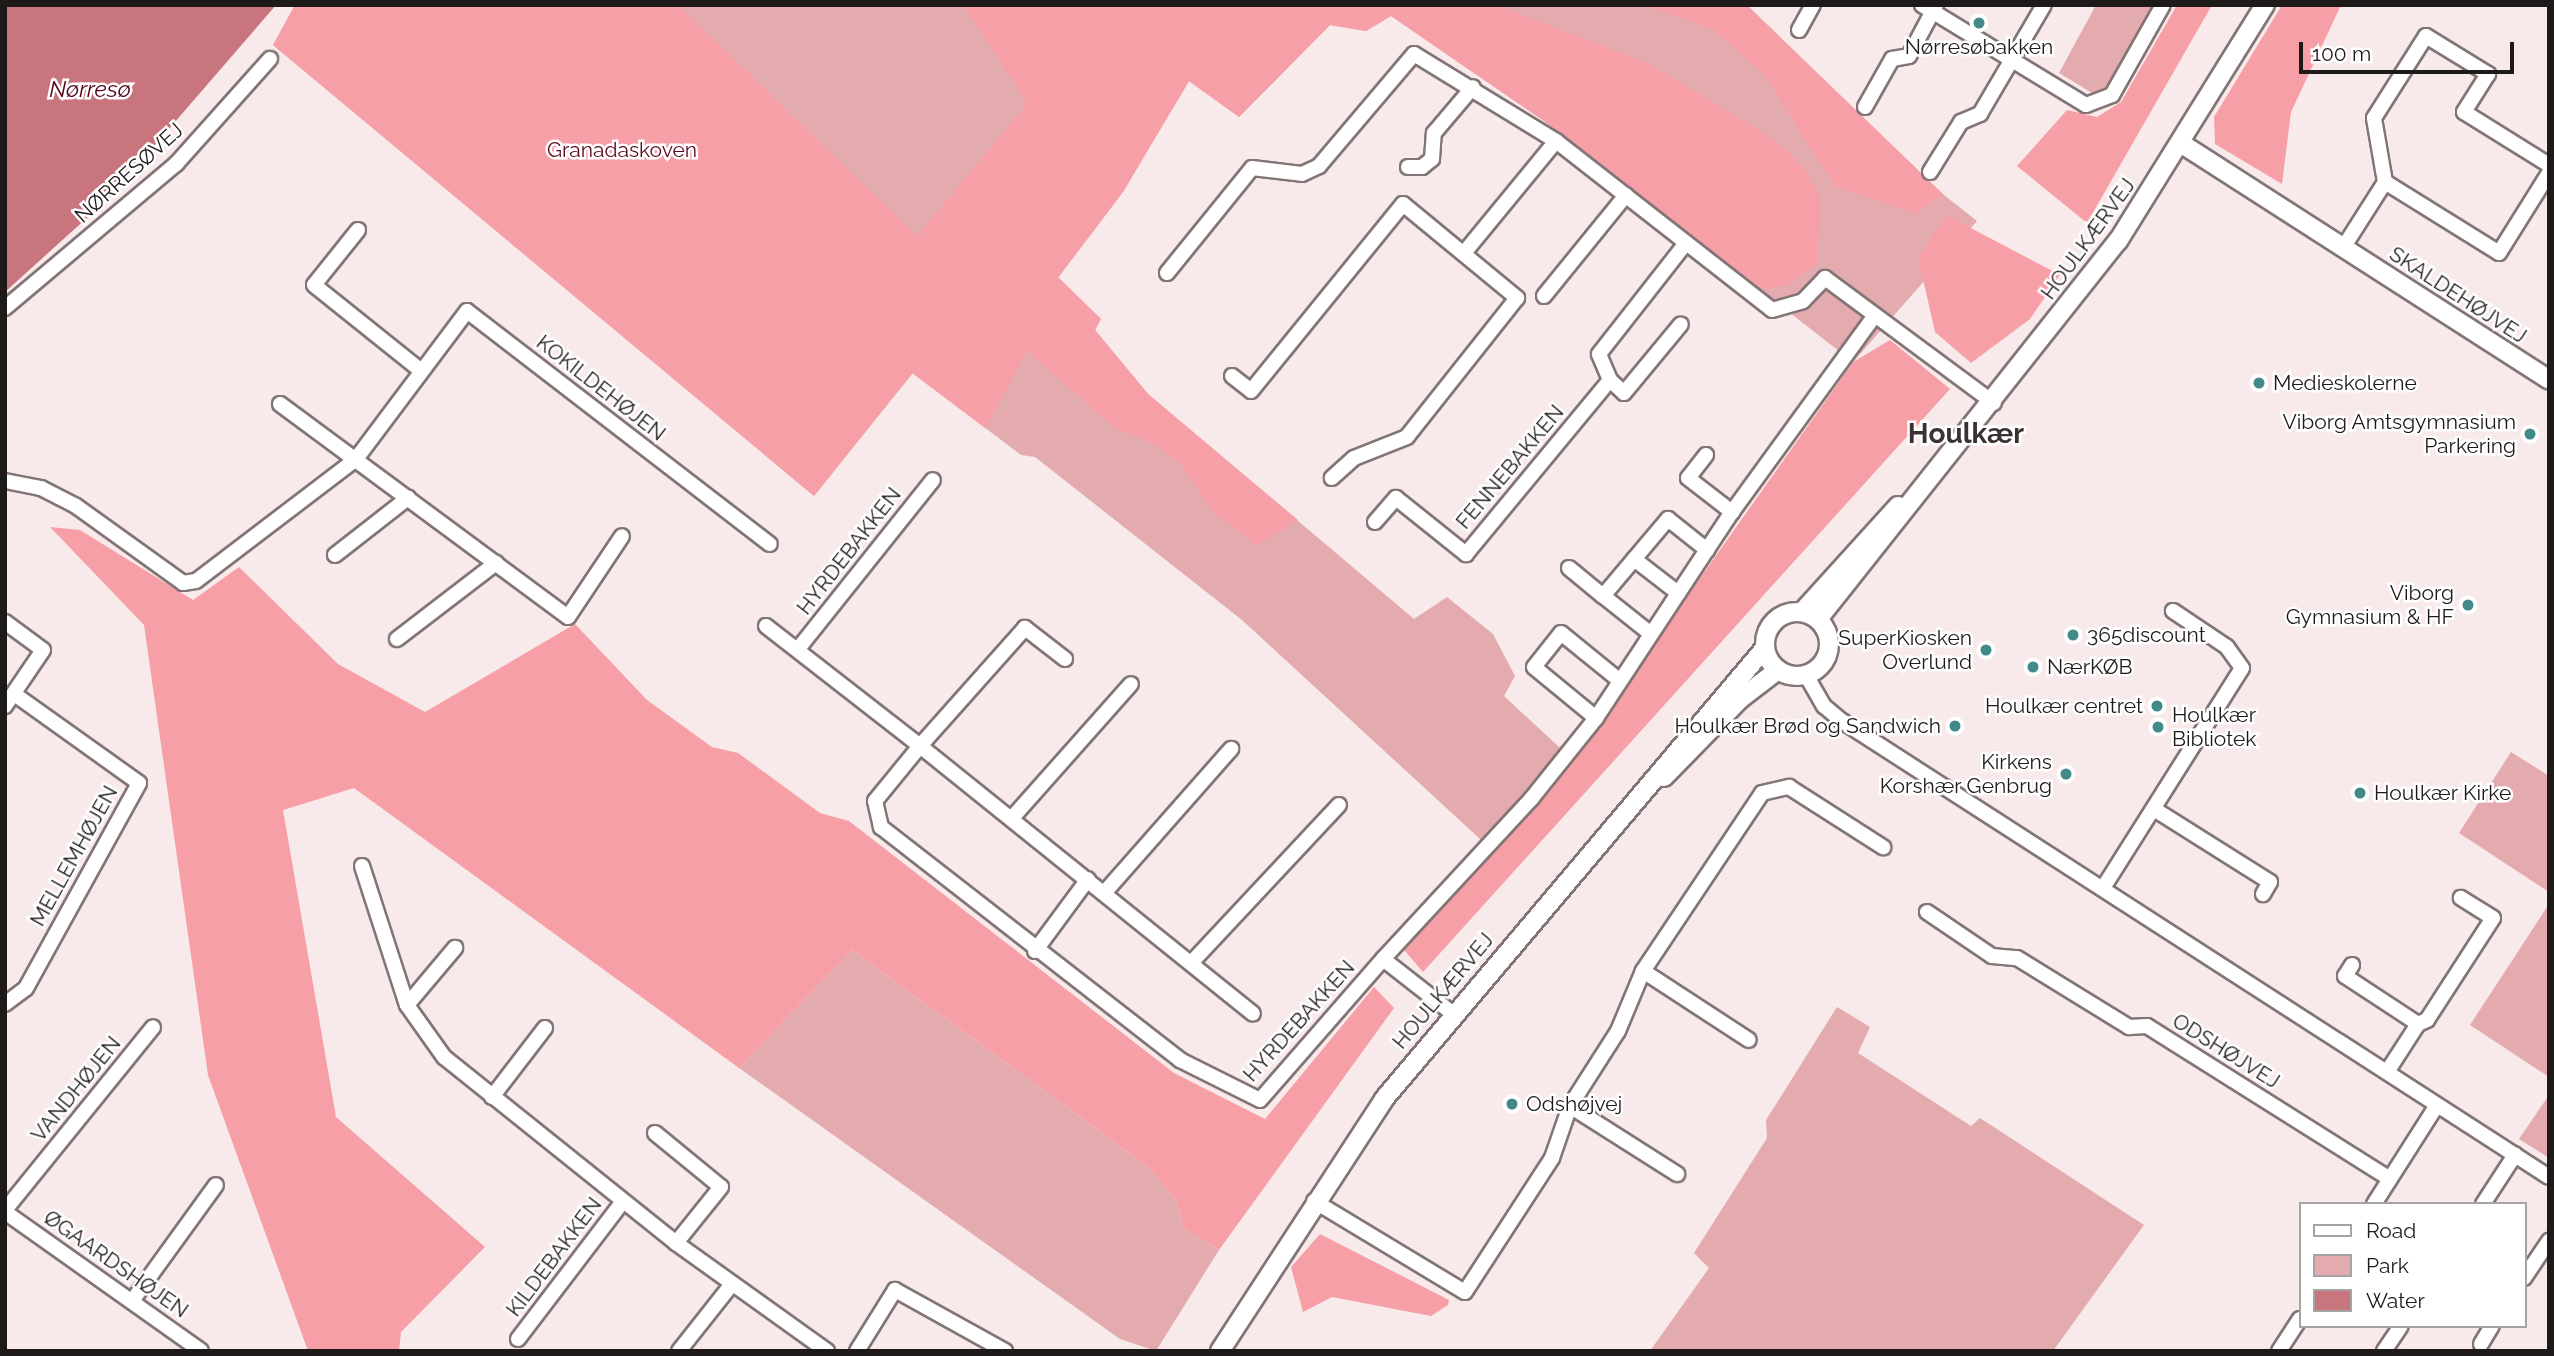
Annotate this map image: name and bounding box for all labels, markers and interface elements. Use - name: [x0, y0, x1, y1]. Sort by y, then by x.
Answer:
- marker: Nørresøbakken: [1971, 15, 1987, 31]
- scale bar: [2302, 28, 2517, 72]
- place label: Nørresøbakken: [1905, 34, 2053, 60]
- text: 100 m: [2312, 41, 2371, 66]
- water label: Nørresø: [49, 75, 131, 103]
- street label: NØRRESØVEJ: [70, 118, 188, 228]
- park label: Granadaskoven: [547, 137, 697, 163]
- street label: HOULKÆRVEJ: [2036, 174, 2140, 304]
- street label: SKALDEHØJVEJ: [2385, 241, 2531, 349]
- street label: KOKILDEHØJEN: [531, 330, 671, 446]
- place label: Medieskolerne: [2273, 370, 2417, 396]
- marker: Medieskolerne: [2251, 375, 2267, 391]
- street label: FENNEBAKKEN: [1451, 400, 1569, 534]
- place label: Viborg Amtsgymnasium Parkering: [2282, 409, 2516, 459]
- district label: Houlkær: [1908, 417, 2024, 451]
- marker: Viborg Amtsgymnasium Parkering: [2522, 426, 2538, 442]
- street label: HYRDEBAKKEN: [791, 482, 907, 620]
- place label: Viborg Gymnasium & HF: [2286, 580, 2454, 630]
- marker: Viborg Gymnasium & HF: [2460, 597, 2476, 613]
- place label: 365discount: [2087, 622, 2206, 648]
- place label: SuperKiosken Overlund: [1838, 625, 1972, 675]
- marker: 365discount: [2065, 627, 2081, 643]
- marker: SuperKiosken Overlund: [1978, 642, 1994, 658]
- place label: NærKØB: [2047, 654, 2132, 680]
- marker: NærKØB: [2025, 659, 2041, 675]
- place label: Houlkær centret: [1984, 693, 2143, 719]
- marker: Houlkær centret: [2149, 698, 2165, 714]
- place label: Houlkær Bibliotek: [2172, 702, 2256, 752]
- place label: Houlkær Brød og Sandwich: [1674, 713, 1941, 739]
- marker: Houlkær Brød og Sandwich: [1947, 718, 1963, 734]
- marker: Houlkær Bibliotek: [2150, 719, 2166, 735]
- place label: Kirkens Korshær Genbrug: [1879, 749, 2052, 799]
- marker: Kirkens Korshær Genbrug: [2058, 766, 2074, 782]
- place label: Houlkær Kirke: [2374, 780, 2512, 806]
- street label: MELLEMHØJEN: [25, 781, 123, 931]
- marker: Houlkær Kirke: [2352, 785, 2368, 801]
- street label: HOULKÆRVEJ: [1387, 928, 1499, 1054]
- street label: HYRDEBAKKEN: [1238, 955, 1360, 1087]
- street label: ODSHØJVEJ: [2168, 1008, 2284, 1094]
- street label: VANDHØJEN: [26, 1031, 126, 1147]
- place label: Odshøjvej: [1526, 1091, 1622, 1117]
- marker: Odshøjvej: [1504, 1096, 1520, 1112]
- street label: KILDEBAKKEN: [501, 1192, 607, 1322]
- legend: [2298, 1202, 2526, 1328]
- street label: ØGAARDSHØJEN: [39, 1205, 193, 1323]
- text: Road: [2366, 1218, 2416, 1243]
- text: Park: [2366, 1253, 2409, 1278]
- text: Water: [2366, 1288, 2425, 1313]

